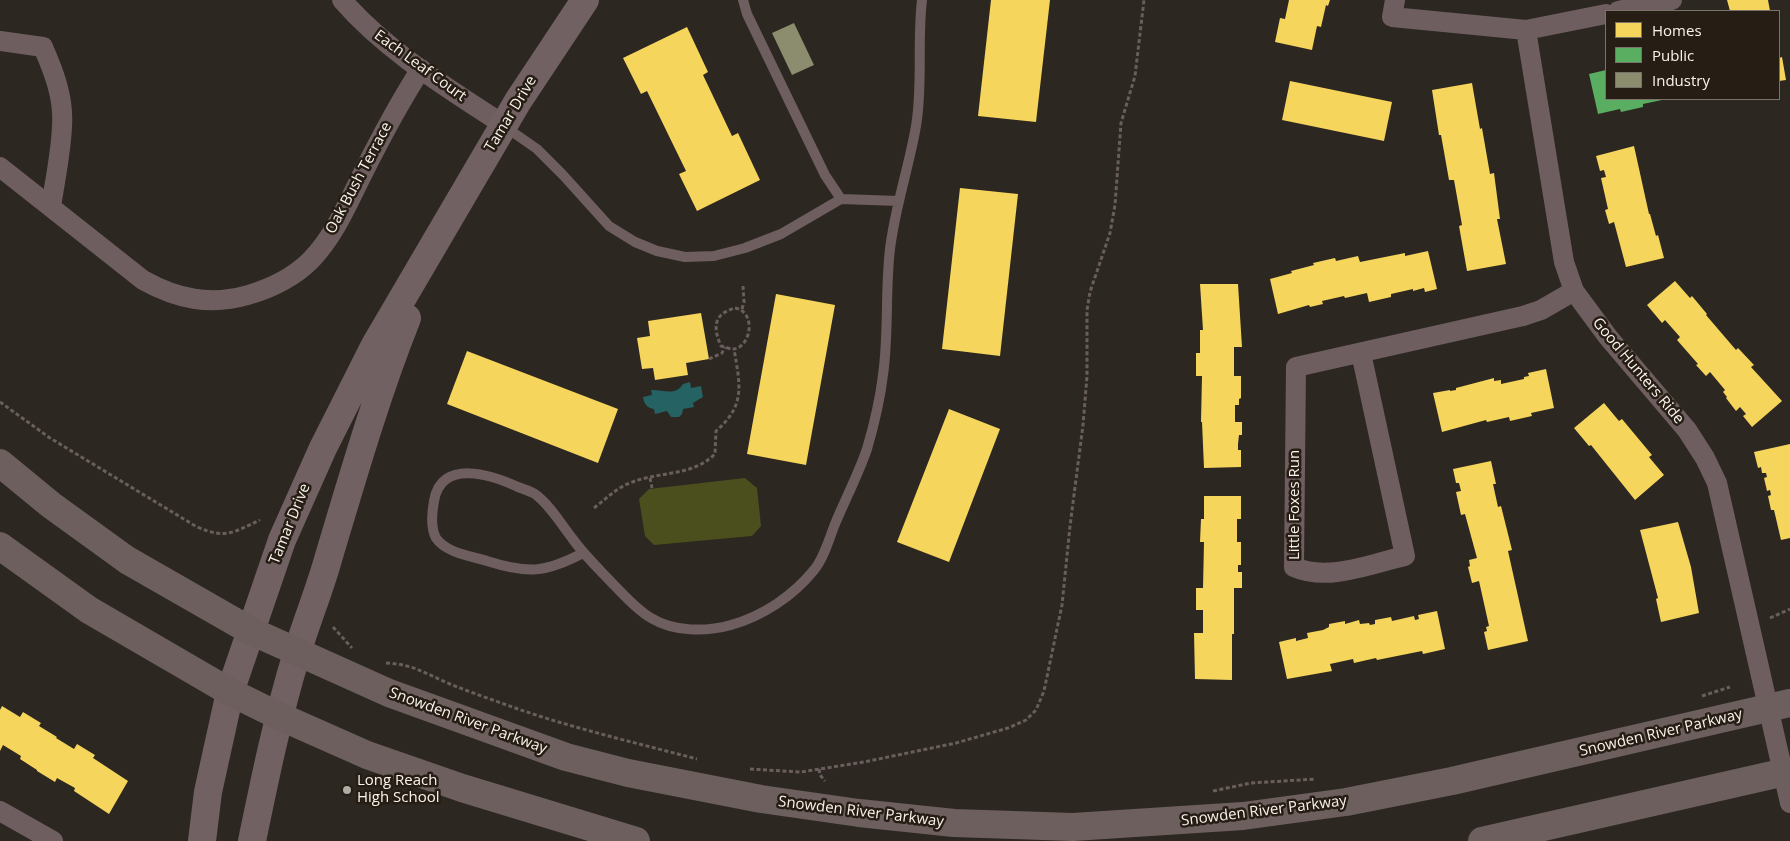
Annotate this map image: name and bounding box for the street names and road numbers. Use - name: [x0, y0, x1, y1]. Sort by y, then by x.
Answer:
- street label: Each Leaf Court: [370, 26, 470, 106]
- street label: Tamar Drive: [481, 73, 541, 155]
- street label: Oak Bush Terrace: [322, 119, 396, 237]
- street label: Good Hunters Ride: [1588, 314, 1688, 428]
- street label: Little Foxes Run: [1286, 450, 1304, 560]
- street label: Tamar Drive: [266, 481, 314, 567]
- street label: Snowden River Parkway: [387, 684, 549, 758]
- street label: Snowden River Parkway: [1578, 705, 1744, 761]
- street label: Snowden River Parkway: [1180, 792, 1348, 830]
- street label: Snowden River Parkway: [777, 793, 945, 831]

